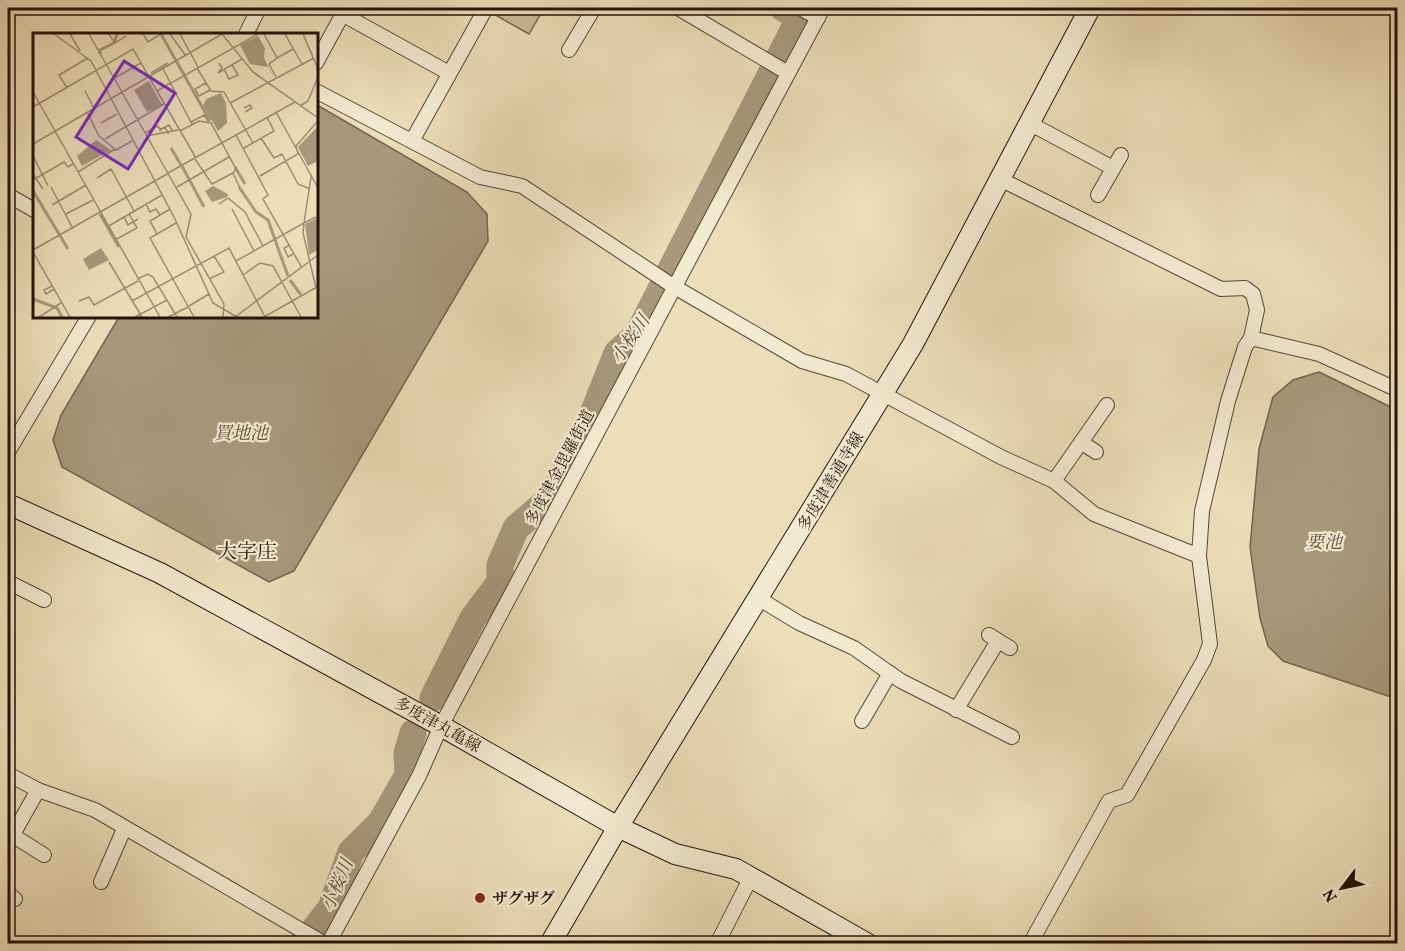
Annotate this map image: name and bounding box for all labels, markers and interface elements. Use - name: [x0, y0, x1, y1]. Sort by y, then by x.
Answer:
- inset map: [33, 33, 318, 318]
- water label: 小桜川: [606, 309, 658, 369]
- street label: 多度津金毘羅街道: [521, 406, 601, 530]
- water label: 買地池: [214, 422, 270, 447]
- street label: 多度津善通寺線: [793, 428, 870, 536]
- water label: 要池: [1306, 531, 1344, 556]
- district label: 大字庄: [217, 539, 277, 567]
- street label: 多度津丸亀線: [390, 693, 484, 759]
- water label: 小桜川: [316, 854, 361, 915]
- north arrow: [1312, 858, 1372, 918]
- text: N: [1318, 884, 1343, 906]
- place label: ザグザグ: [492, 889, 555, 911]
- marker: ザグザグ: [473, 891, 487, 905]

